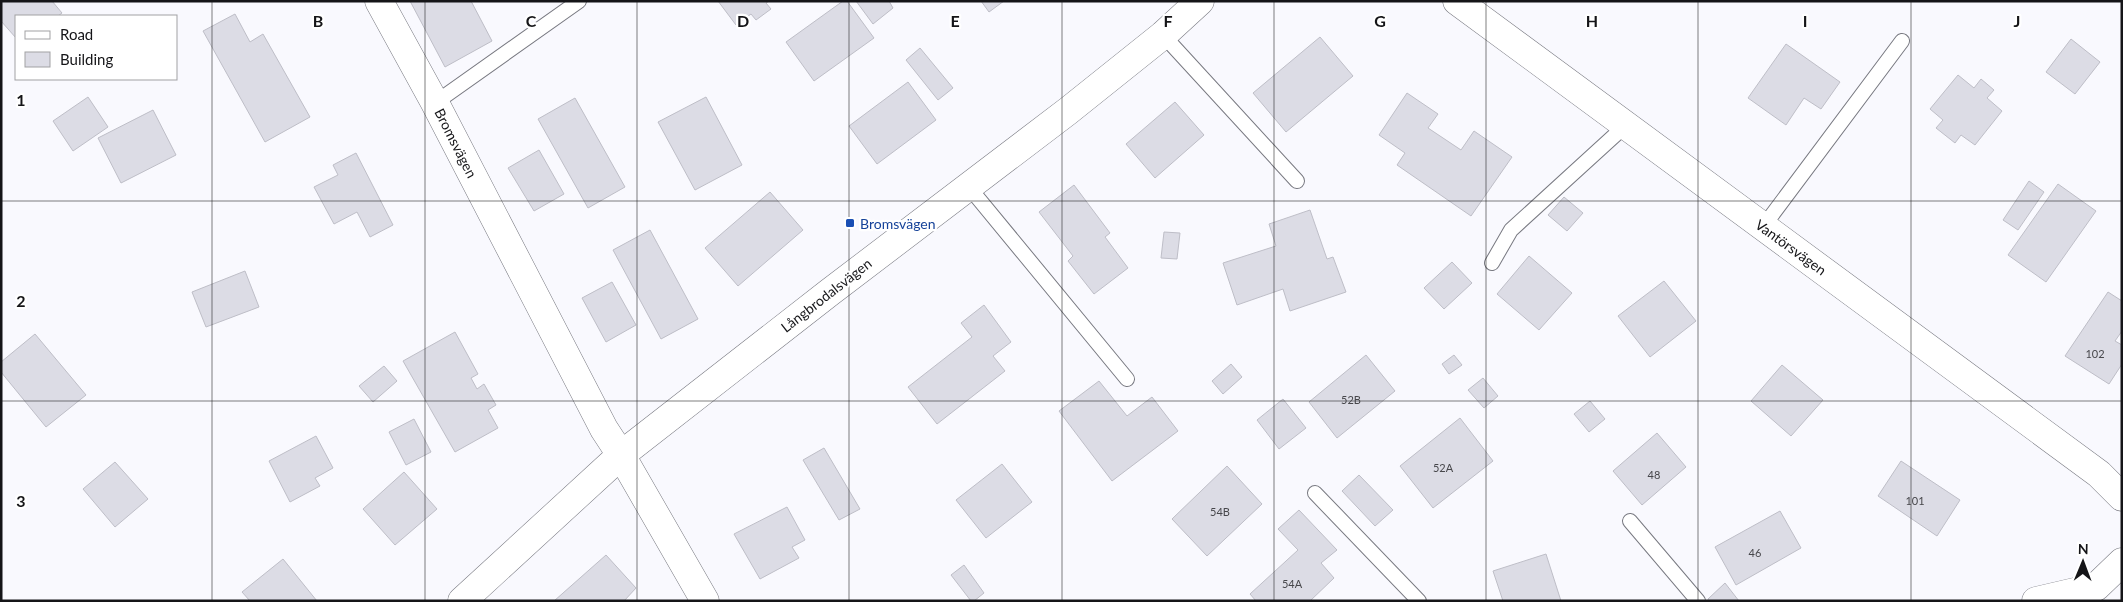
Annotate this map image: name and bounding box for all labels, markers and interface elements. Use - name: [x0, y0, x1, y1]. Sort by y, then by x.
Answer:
- text: B: [313, 11, 323, 30]
- text: C: [526, 11, 537, 30]
- text: D: [737, 11, 749, 30]
- text: E: [950, 11, 960, 30]
- text: F: [1163, 11, 1173, 30]
- text: G: [1374, 11, 1386, 30]
- text: H: [1586, 11, 1598, 30]
- text: I: [1803, 11, 1807, 30]
- text: J: [2014, 11, 2020, 30]
- legend: [15, 15, 178, 80]
- text: Road: [60, 25, 93, 43]
- text: Building: [60, 50, 113, 68]
- text: 1: [16, 90, 26, 109]
- street label: Bromsvägen: [431, 105, 481, 181]
- place label: Bromsvägen: [860, 215, 936, 232]
- street label: Vantörsvägen: [1752, 216, 1830, 278]
- marker: Bromsvägen: [844, 217, 856, 229]
- street label: Långbrodalsvägen: [777, 254, 875, 336]
- text: 2: [16, 291, 26, 310]
- house number: 102: [2085, 347, 2105, 360]
- house number: 52B: [1341, 393, 1361, 406]
- house number: 52A: [1433, 461, 1454, 474]
- house number: 48: [1648, 468, 1660, 481]
- text: 3: [16, 491, 26, 510]
- house number: 101: [1905, 494, 1925, 507]
- house number: 54B: [1210, 505, 1230, 518]
- north arrow: [2058, 537, 2108, 587]
- text: N: [2078, 540, 2089, 557]
- house number: 46: [1749, 546, 1761, 559]
- house number: 54A: [1282, 577, 1303, 590]

